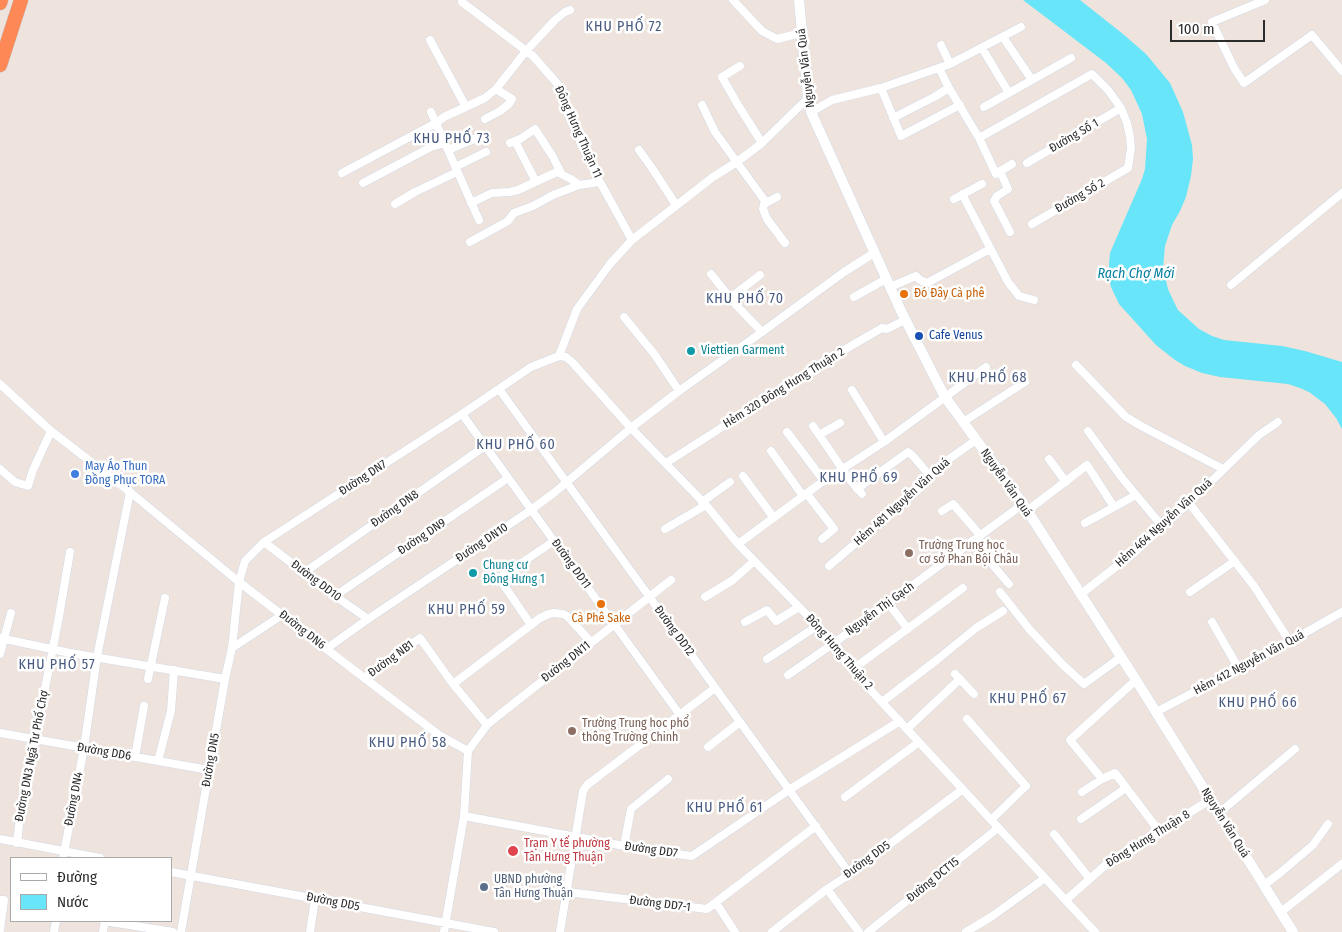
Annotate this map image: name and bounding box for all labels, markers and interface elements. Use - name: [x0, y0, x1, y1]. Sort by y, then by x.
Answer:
- scale bar: [1172, 10, 1267, 42]
- district label: KHU PHỐ 72: [584, 19, 664, 35]
- text: 100 m: [1178, 20, 1215, 38]
- street label: Nguyễn Văn Quá: [794, 28, 818, 108]
- street label: Đông Hưng Thuận 11: [551, 84, 605, 180]
- street label: Đường Số 1: [1047, 116, 1101, 156]
- district label: KHU PHỐ 73: [412, 131, 492, 147]
- street label: Đường Số 2: [1053, 176, 1107, 216]
- water label: Rạch Chợ Mới: [1097, 266, 1175, 282]
- place label: Đó Đây Cà phê: [914, 287, 984, 301]
- marker: Đó Đây Cà phê: [898, 288, 910, 300]
- district label: KHU PHỐ 70: [705, 291, 785, 307]
- place label: Cafe Venus: [929, 329, 983, 343]
- marker: Cafe Venus: [913, 330, 925, 342]
- place label: Viettien Garment: [701, 344, 784, 358]
- marker: Viettien Garment: [685, 345, 697, 357]
- street label: Hẻm 320 Đông Hưng Thuận 2: [721, 345, 847, 431]
- district label: KHU PHỐ 68: [947, 370, 1029, 386]
- district label: KHU PHỐ 60: [475, 437, 557, 453]
- street label: Nguyễn Văn Quá: [977, 446, 1035, 520]
- street label: Hẻm 481 Nguyễn Văn Quá: [851, 455, 953, 549]
- street label: Đường DN7: [336, 457, 390, 499]
- place label: May Áo Thun Đồng Phục TORA: [85, 460, 165, 488]
- marker: May Áo Thun Đồng Phục TORA: [69, 468, 81, 480]
- district label: KHU PHỐ 69: [818, 470, 900, 486]
- street label: Hẻm 464 Nguyễn Văn Quá: [1113, 476, 1215, 570]
- street label: Đường DN8: [368, 487, 422, 531]
- street label: Đường DN9: [395, 516, 449, 558]
- street label: Đường DN10: [453, 520, 511, 566]
- street label: Đường DD11: [548, 536, 594, 592]
- place label: Trường Trung học cơ sở Phan Bội Châu: [919, 539, 1018, 567]
- marker: Trường Trung học cơ sở Phan Bội Châu: [903, 547, 915, 559]
- street label: Đường DD10: [288, 557, 344, 605]
- place label: Chung cư Đông Hưng 1: [483, 559, 545, 587]
- marker: Chung cư Đông Hưng 1: [467, 567, 479, 579]
- street label: Nguyễn Thị Gạch: [843, 579, 917, 639]
- marker: Cà Phê Sake: [595, 598, 607, 610]
- district label: KHU PHỐ 59: [427, 602, 507, 618]
- street label: Đường DD12: [651, 603, 697, 659]
- street label: Đường DN6: [276, 607, 328, 653]
- street label: Đông Hưng Thuận 2: [802, 611, 876, 693]
- place label: Cà Phê Sake: [571, 612, 631, 626]
- street label: Hẻm 412 Nguyễn Văn Quá: [1191, 628, 1307, 698]
- street label: Đường NB1: [365, 638, 417, 680]
- street label: Đường DN11: [539, 638, 593, 686]
- district label: KHU PHỐ 57: [17, 657, 97, 673]
- street label: Đường DN3 Ngã Tư Phố Chợ: [12, 689, 52, 823]
- district label: KHU PHỐ 67: [988, 691, 1068, 707]
- district label: KHU PHỐ 66: [1217, 695, 1299, 711]
- place label: Trường Trung học phổ thông Trường Chinh: [582, 717, 689, 745]
- marker: Trường Trung học phổ thông Trường Chinh: [566, 725, 578, 737]
- street label: Đường DN5: [199, 732, 223, 788]
- district label: KHU PHỐ 58: [367, 735, 449, 751]
- street label: Đường DD6: [76, 740, 132, 764]
- street label: Đường DN4: [62, 771, 86, 827]
- street label: Nguyễn Văn Quá: [1198, 785, 1252, 861]
- district label: KHU PHỐ 61: [685, 800, 765, 816]
- street label: Đông Hưng Thuận 8: [1103, 807, 1193, 871]
- place label: Trạm Y tế phường Tân Hưng Thuận: [524, 837, 610, 865]
- street label: Đường DD5: [841, 838, 893, 882]
- street label: Đường DD7: [624, 839, 678, 861]
- marker: Trạm Y tế phường Tân Hưng Thuận: [506, 844, 520, 858]
- street label: Đường DCT15: [904, 854, 962, 906]
- legend: [10, 857, 172, 922]
- text: Đường: [57, 868, 97, 886]
- place label: UBND phường Tân Hưng Thuận: [494, 873, 573, 901]
- marker: UBND phường Tân Hưng Thuận: [478, 881, 490, 893]
- street label: Đường DD5: [305, 890, 361, 914]
- text: Nước: [57, 893, 88, 911]
- street label: Đường DD7-1: [629, 893, 691, 915]

